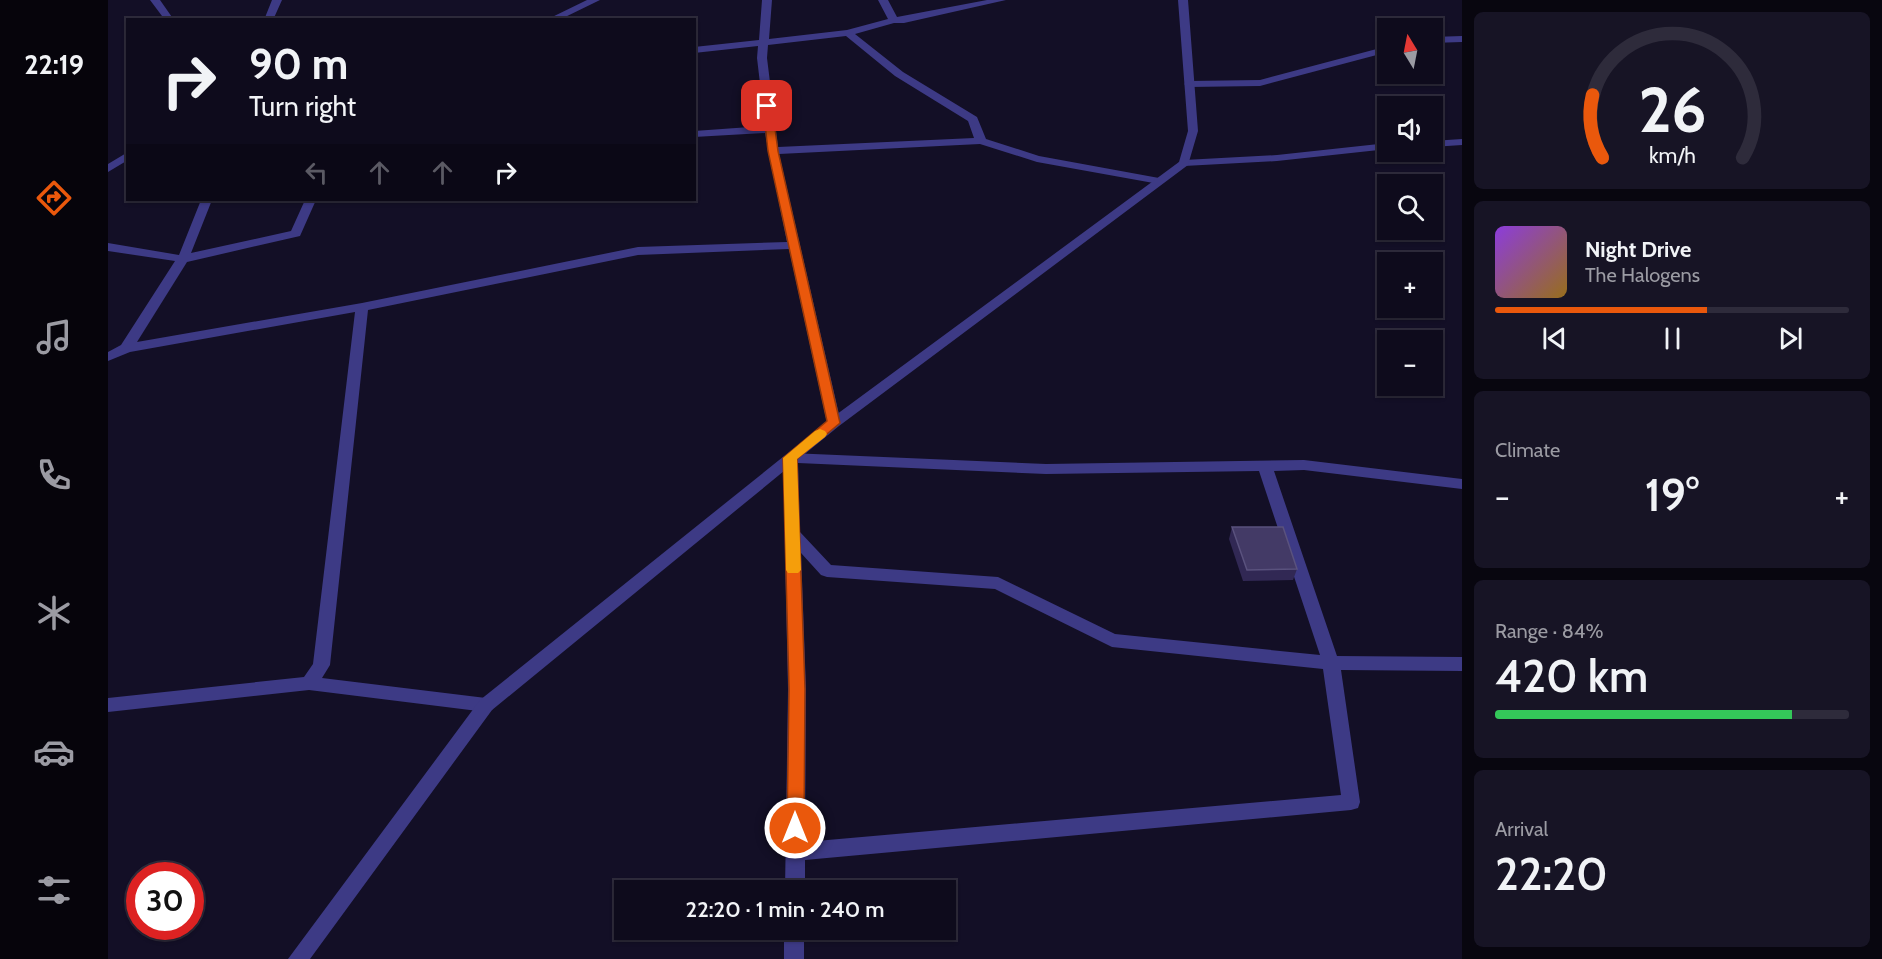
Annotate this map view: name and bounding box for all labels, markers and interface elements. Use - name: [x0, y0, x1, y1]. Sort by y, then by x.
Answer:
- north arrow: [1377, 18, 1443, 84]
- map controls: [1377, 18, 1443, 396]
- text: 90 m: [249, 38, 348, 90]
- icon: right: [150, 42, 228, 120]
- text: 22:19: [24, 48, 84, 81]
- text: 26: [1638, 72, 1706, 148]
- pin: [741, 80, 792, 131]
- icon: arrive: [750, 89, 783, 122]
- text: Turn right: [249, 90, 356, 123]
- button: sound: [1377, 96, 1443, 162]
- text: km/h: [1649, 142, 1695, 168]
- icon: left: [300, 156, 333, 189]
- icon: ahead: [363, 156, 396, 189]
- icon: ahead: [426, 156, 459, 189]
- icon: right: [489, 156, 522, 189]
- button: search: [1377, 174, 1443, 240]
- icon: directions: [33, 177, 75, 219]
- text: Night Drive: [1585, 236, 1691, 263]
- button: +: [1377, 252, 1443, 318]
- text: The Halogens: [1585, 263, 1700, 287]
- icon: music: [33, 316, 75, 358]
- icon: previous: [1538, 322, 1571, 355]
- icon: pause: [1656, 322, 1689, 355]
- icon: next: [1774, 322, 1807, 355]
- button: −: [1377, 330, 1443, 396]
- text: Climate: [1495, 438, 1560, 462]
- icon: phone: [33, 454, 75, 496]
- text: 19°: [1645, 468, 1699, 522]
- text: −: [1495, 476, 1510, 516]
- text: +: [1834, 476, 1849, 516]
- icon: climate: [33, 592, 75, 634]
- text: Range · 84%: [1495, 619, 1603, 643]
- text: 420 km: [1495, 649, 1648, 703]
- icon: car: [33, 731, 75, 773]
- position arrow: [763, 796, 827, 860]
- text: Arrival: [1495, 817, 1548, 841]
- text: 22:20: [1495, 847, 1608, 901]
- speed limit sign: 30: [126, 862, 204, 940]
- icon: filters: [33, 869, 75, 911]
- text: 22:20 · 1 min · 240 m: [686, 896, 884, 923]

